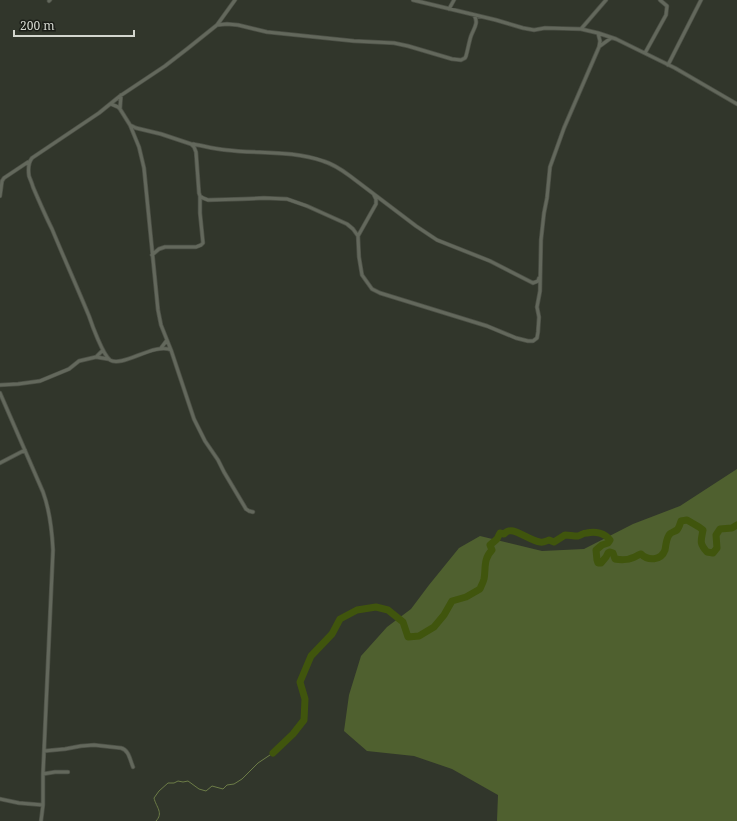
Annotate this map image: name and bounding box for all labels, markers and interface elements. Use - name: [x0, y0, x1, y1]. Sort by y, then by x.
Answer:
- scale bar: [14, 12, 134, 38]
- text: 200 m: [20, 17, 55, 34]

